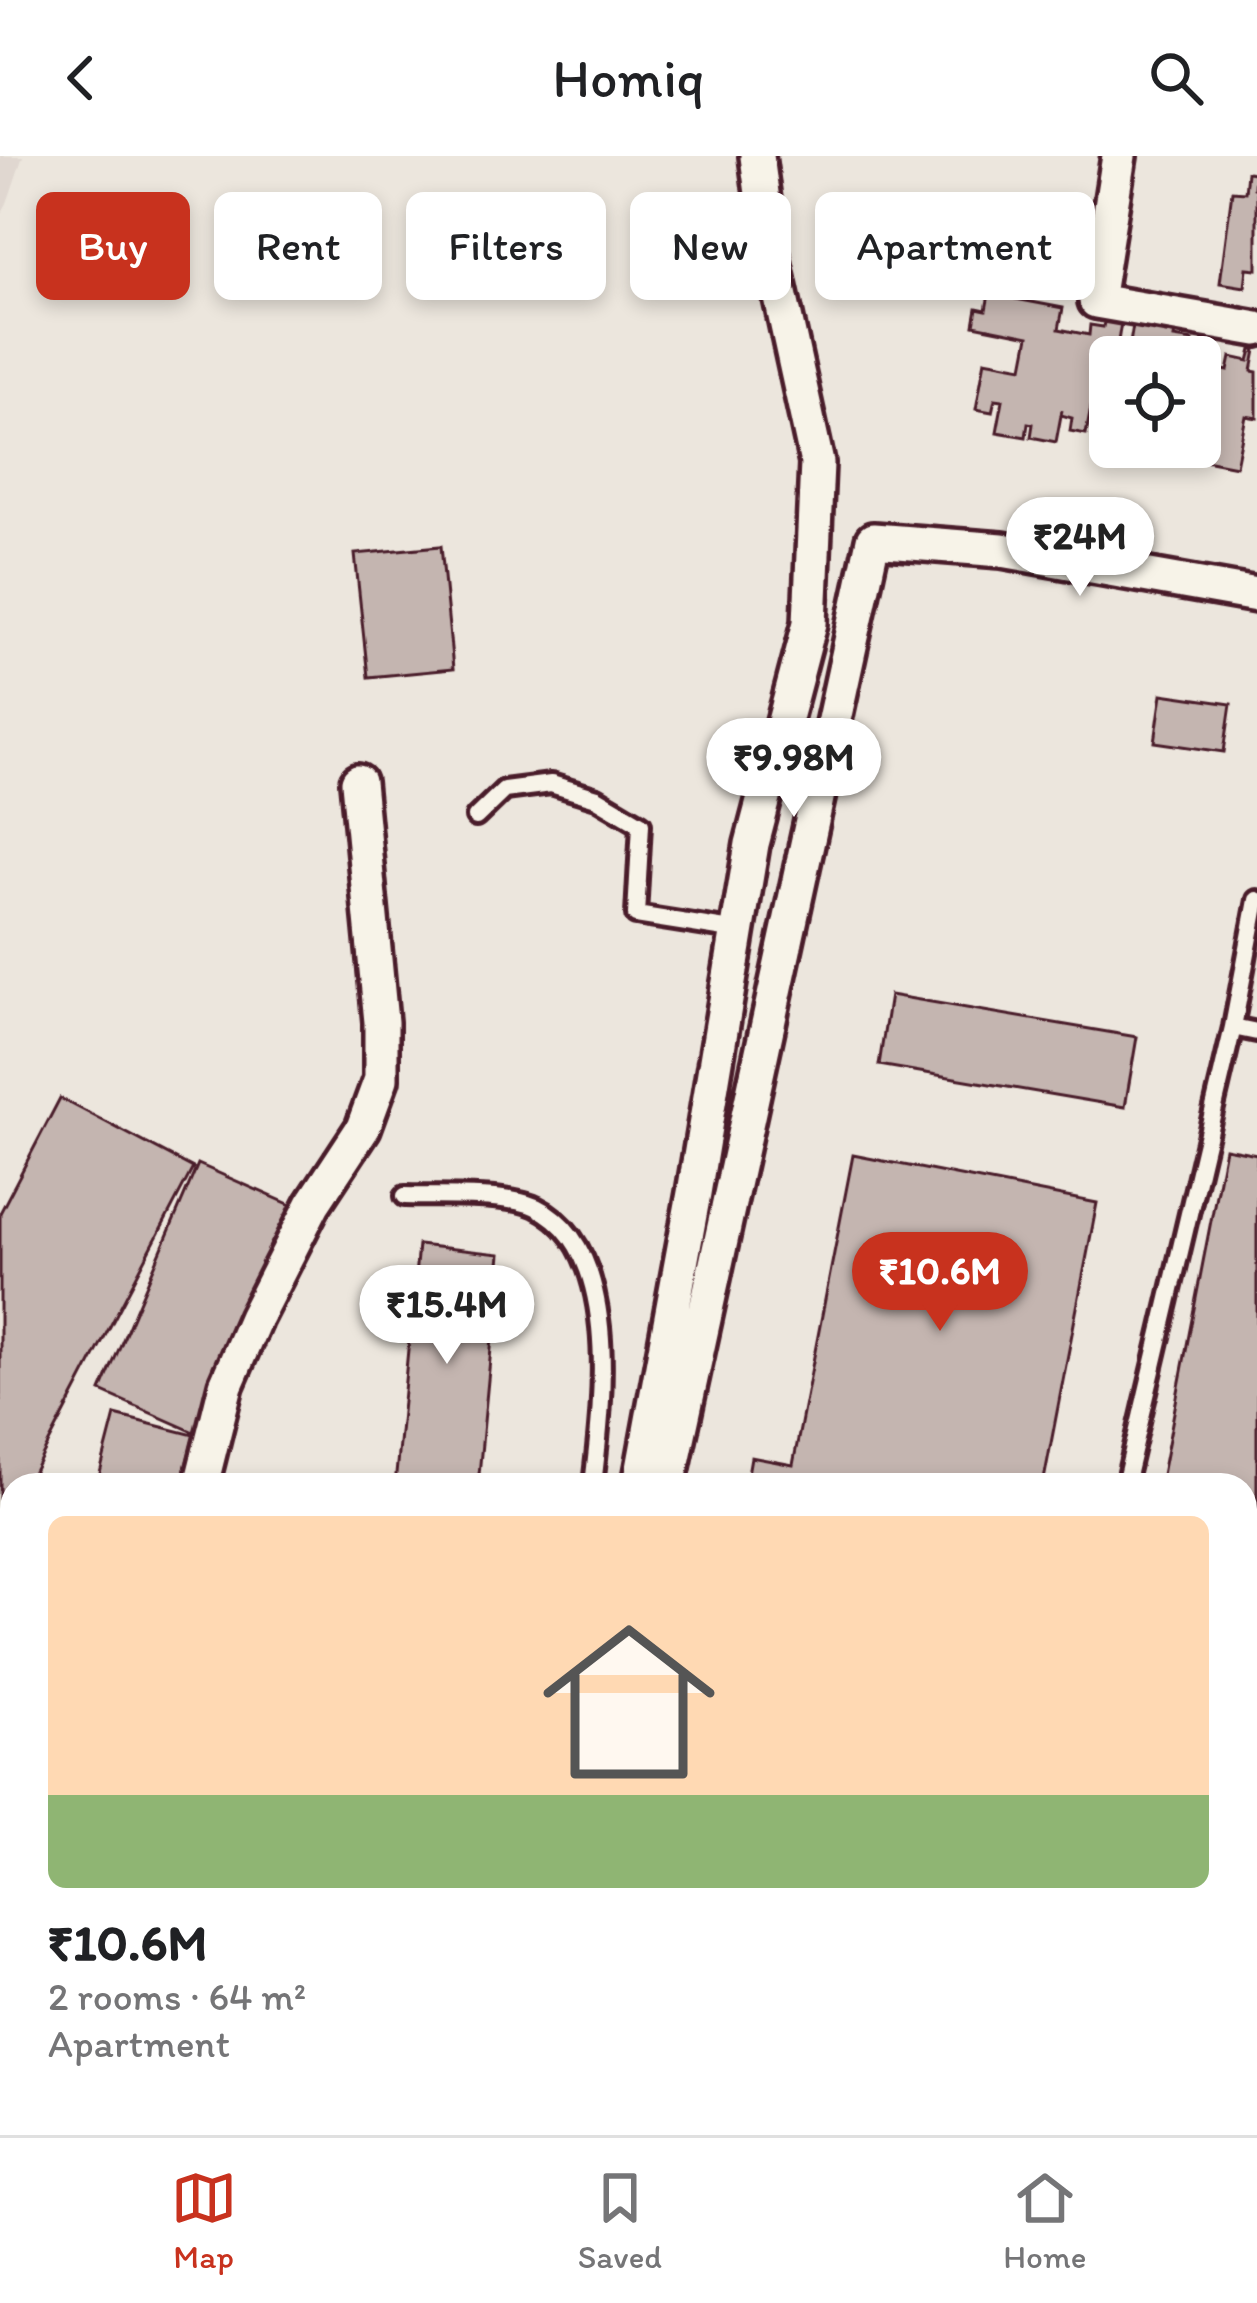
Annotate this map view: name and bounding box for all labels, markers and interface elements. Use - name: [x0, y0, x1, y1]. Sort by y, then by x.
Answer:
- icon: back: [48, 45, 114, 111]
- icon: search: [1143, 45, 1209, 111]
- text: Homiq: [553, 46, 704, 111]
- chip: Buy: [36, 192, 190, 300]
- chip: Rent: [214, 192, 382, 300]
- chip: Filters: [406, 192, 606, 300]
- chip: New: [630, 192, 791, 300]
- chip: Apartment: [815, 192, 1095, 300]
- map controls: [1089, 336, 1221, 468]
- button: locate: [1089, 336, 1221, 468]
- pin: ₹24M: [1009, 497, 1151, 599]
- text: ₹24M: [1033, 512, 1127, 559]
- pin: ₹9.98M: [696, 718, 892, 820]
- text: ₹9.98M: [733, 733, 855, 780]
- pin: ₹10.6M: [842, 1232, 1038, 1334]
- text: ₹10.6M: [879, 1247, 1001, 1294]
- pin: ₹15.4M: [349, 1265, 545, 1367]
- text: ₹15.4M: [386, 1280, 508, 1327]
- icon: home: [521, 1594, 737, 1810]
- text: ₹10.6M: [48, 1912, 208, 1973]
- text: 2 rooms · 64 m²: [48, 1973, 306, 2020]
- text: Apartment: [48, 2020, 230, 2067]
- tab: Map: [171, 2165, 237, 2276]
- tab: Saved: [578, 2165, 662, 2276]
- tab: Home: [1003, 2165, 1086, 2276]

